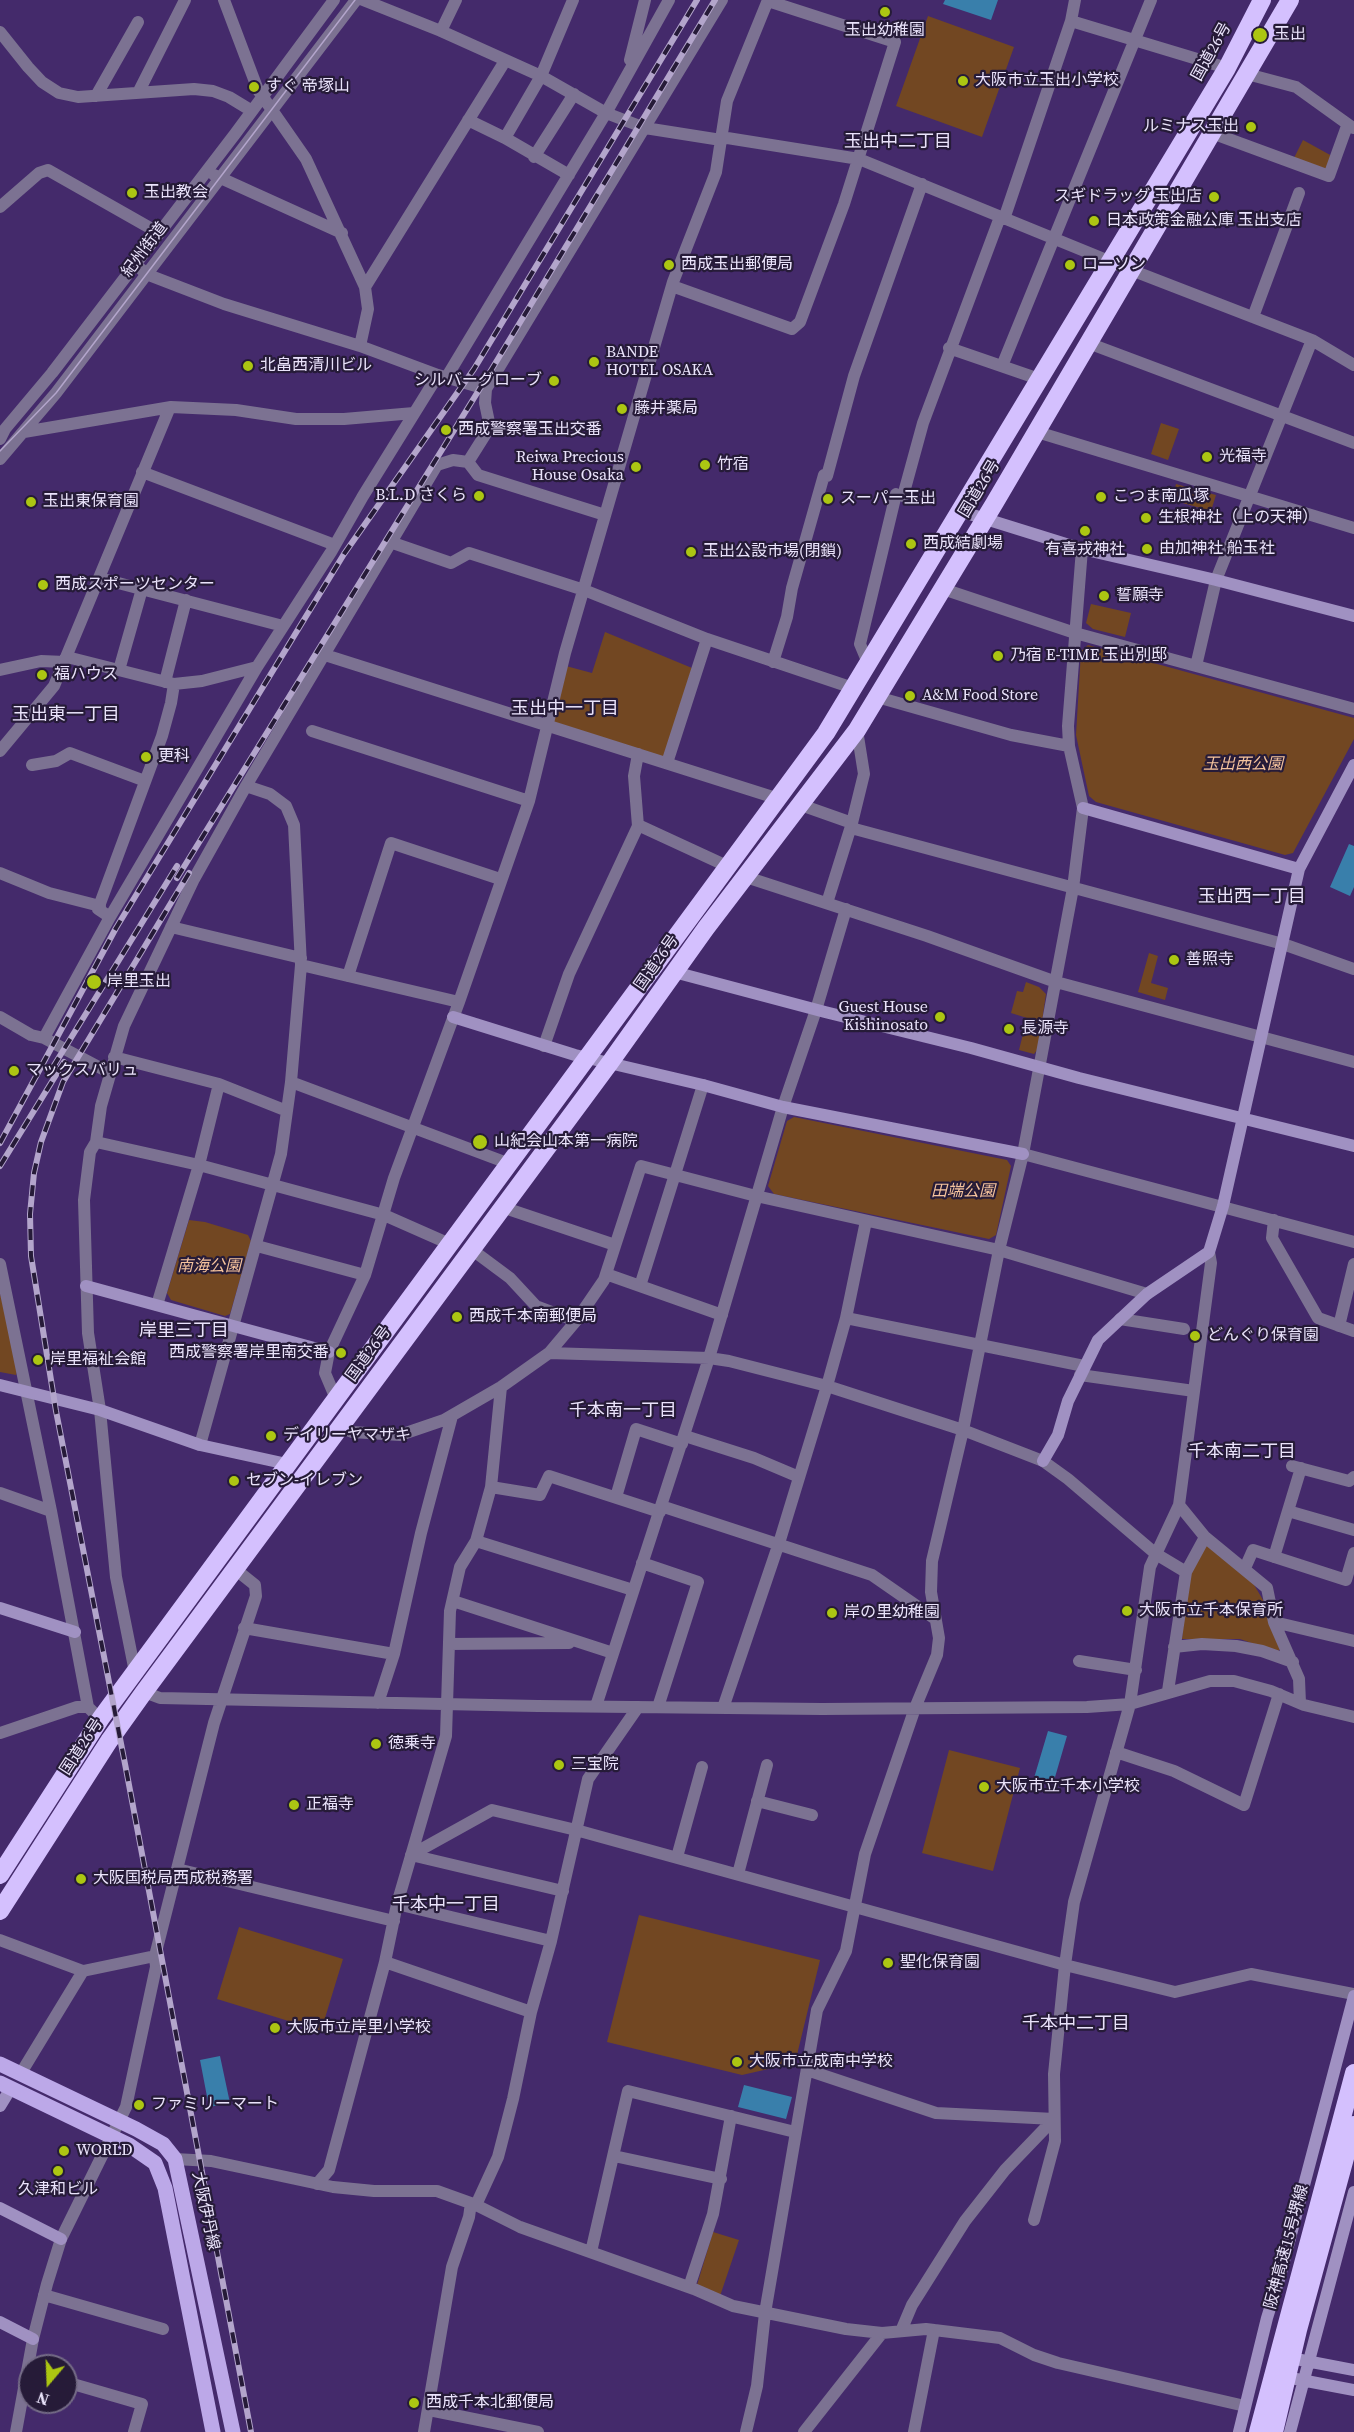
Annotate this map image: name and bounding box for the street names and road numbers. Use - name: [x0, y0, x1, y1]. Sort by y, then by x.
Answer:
- street label: 国道26号: [1188, 19, 1236, 85]
- street label: 紀州街道: [118, 219, 172, 281]
- street label: 国道26号: [955, 457, 1005, 521]
- street label: 国道26号: [631, 931, 683, 995]
- street label: 国道26号: [342, 1322, 396, 1386]
- street label: 国道26号: [57, 1715, 107, 1779]
- street label: 大阪伊丹線: [187, 2170, 223, 2252]
- street label: 阪神高速15号堺線: [1261, 2183, 1313, 2311]

